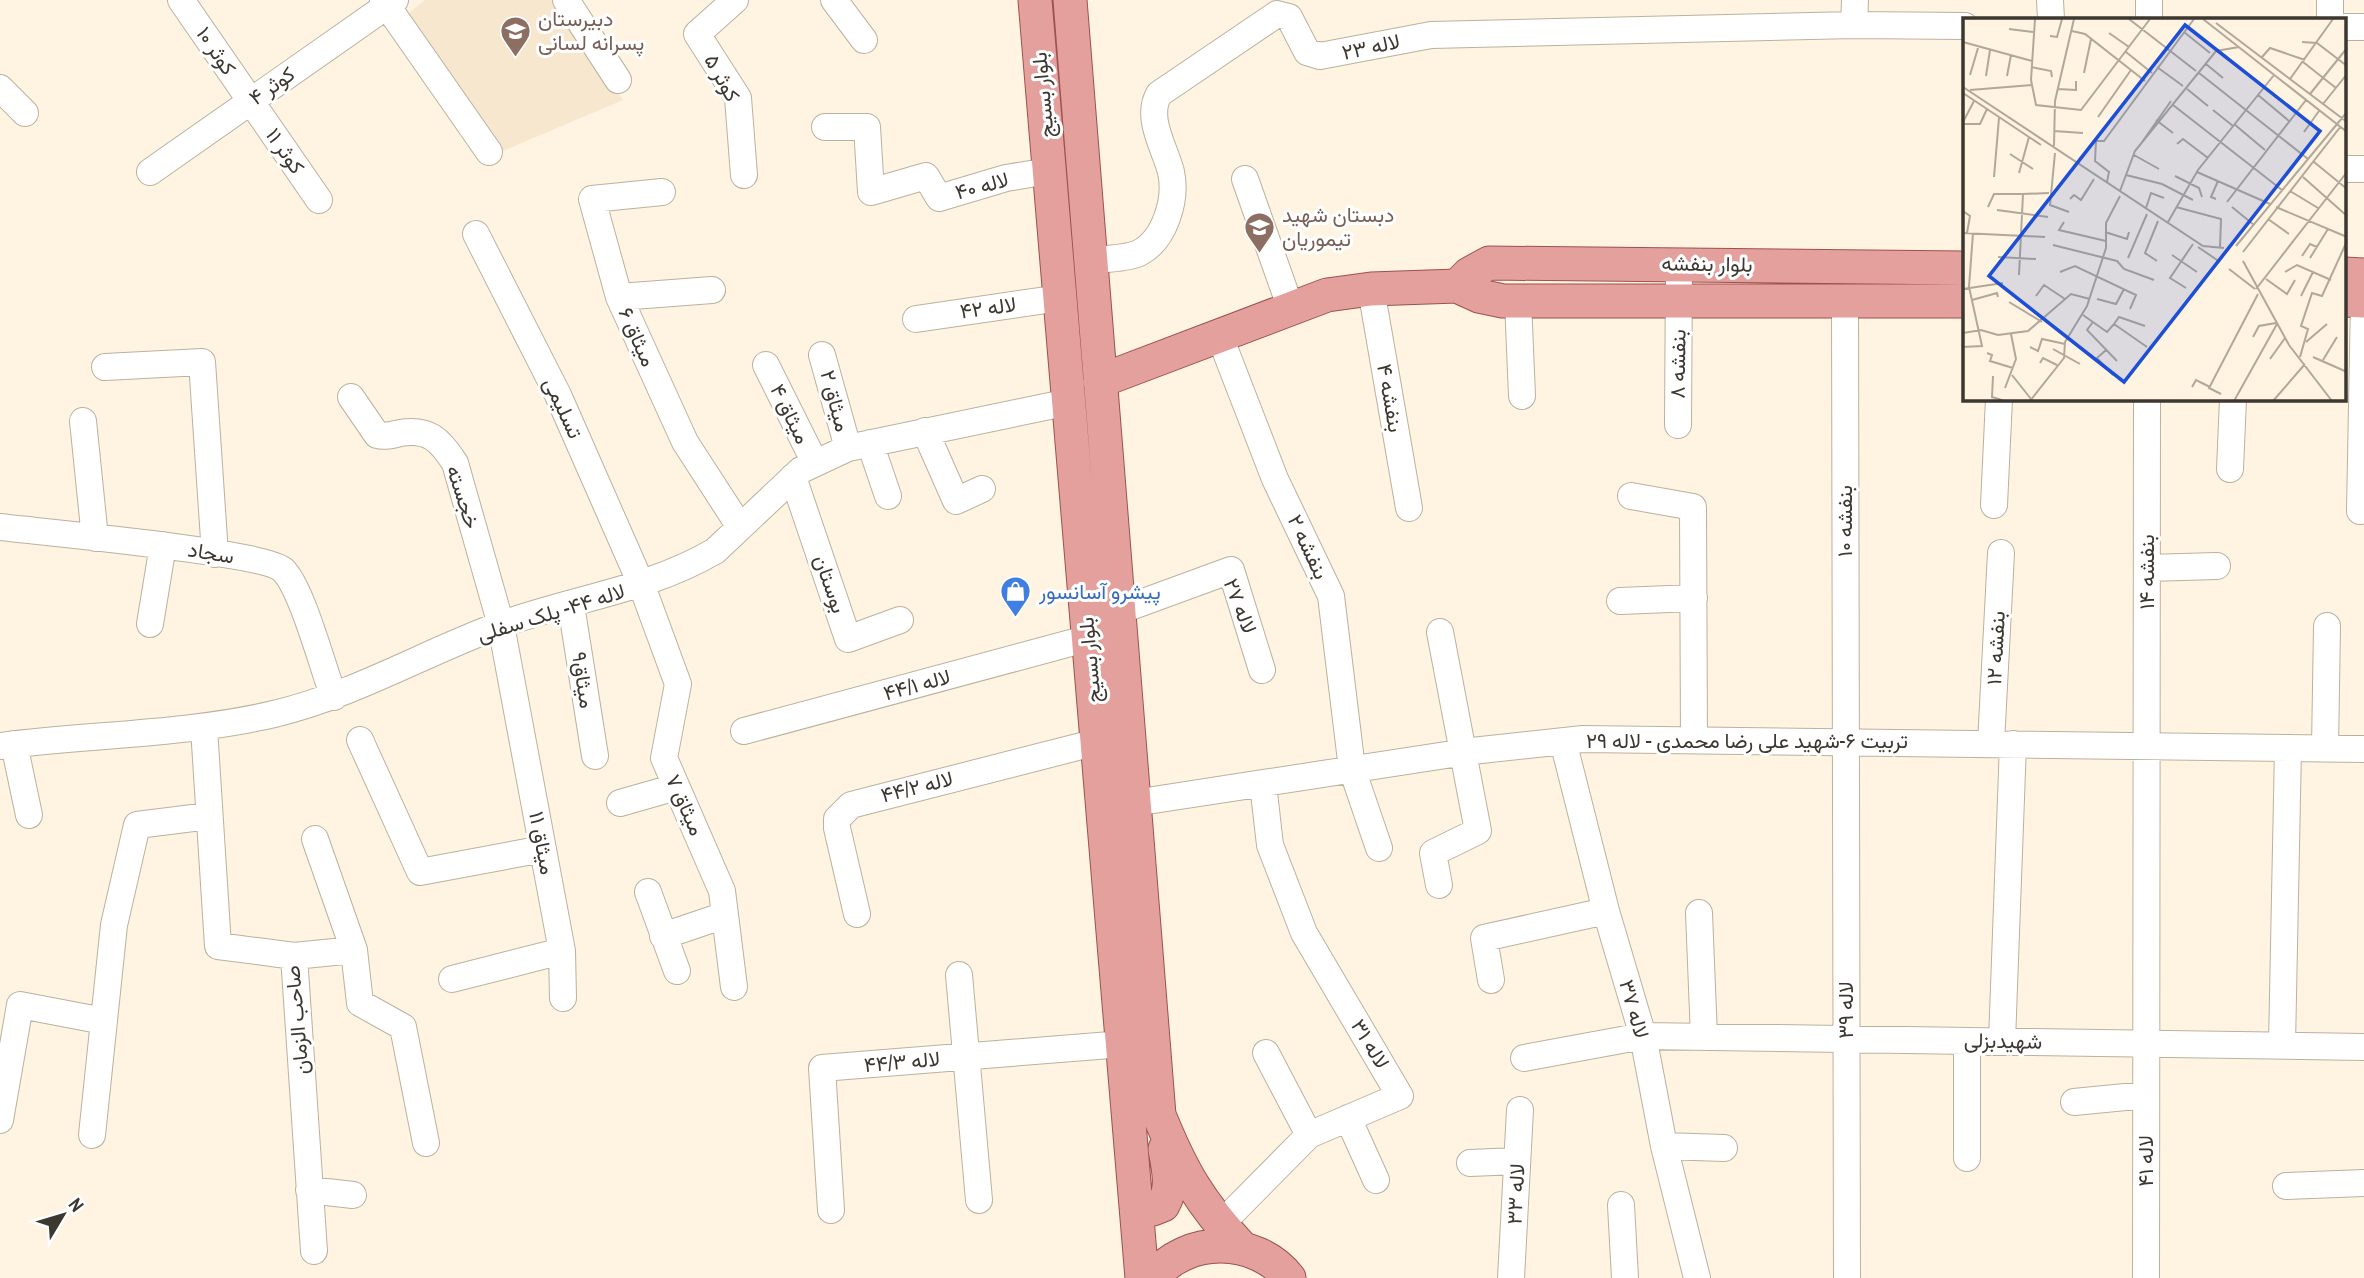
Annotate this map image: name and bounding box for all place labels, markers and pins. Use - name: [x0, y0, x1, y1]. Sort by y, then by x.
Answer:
- place label: دبیرستان پسرانه لسانی: [538, 4, 644, 57]
- school or university icon: دبیرستان پسرانه لسانی: [498, 14, 532, 58]
- place label: دبستان شهید تیموریان: [1282, 200, 1394, 253]
- school or university icon: دبستان شهید تیموریان: [1242, 210, 1276, 254]
- shop icon: پیشرو آسانسور: [999, 575, 1033, 619]
- place label: پیشرو آسانسور: [1038, 577, 1161, 606]

